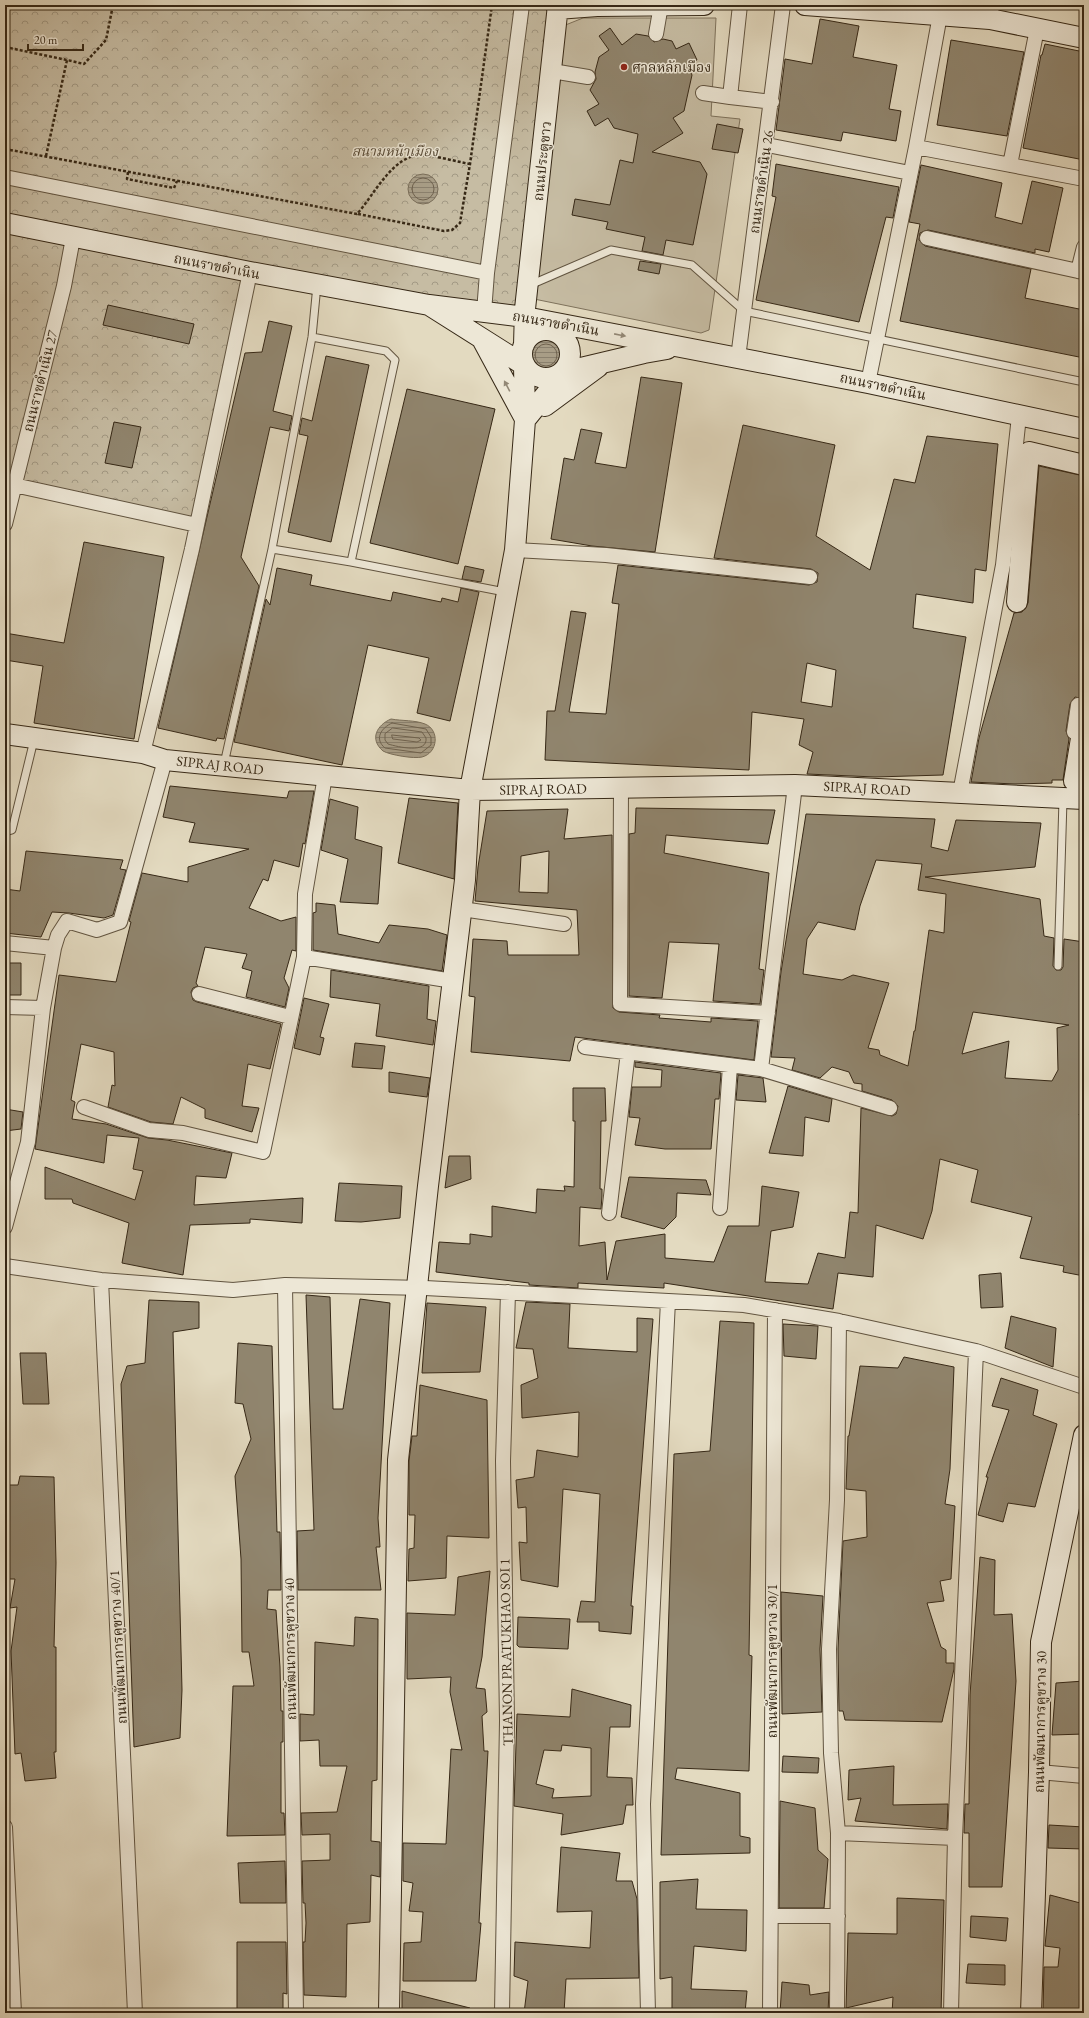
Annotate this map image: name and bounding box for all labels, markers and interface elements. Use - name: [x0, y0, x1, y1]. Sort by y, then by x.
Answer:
- scale bar: [28, 26, 83, 52]
- text: 20 m: [34, 32, 58, 48]
- place label: ศาลหลักเมือง: [632, 58, 711, 76]
- marker: ศาลหลักเมือง: [619, 62, 629, 72]
- street label: ถนนประตูขาว: [529, 120, 555, 202]
- street label: ถนนราขดำเนิน 26: [745, 129, 777, 235]
- park label: สนามหน้าเมือง: [352, 142, 439, 160]
- street label: ถนนราขดำเนิน: [172, 249, 262, 283]
- street label: ถนนราขดำเนิน: [511, 307, 601, 339]
- street label: ถนนราขดำเนิน 27: [19, 328, 61, 434]
- one-way arrow: [614, 333, 626, 339]
- street label: ถนนราขดำเนิน: [838, 368, 928, 404]
- one-way arrow: [504, 380, 510, 392]
- street label: SIPRAJ ROAD: [176, 751, 265, 779]
- street label: SIPRAJ ROAD: [823, 777, 911, 799]
- street label: SIPRAJ ROAD: [499, 779, 587, 799]
- street label: THANON PRATUKHAO SOI 1: [495, 1558, 517, 1746]
- street label: ถนนพัฒนาการคูขวาง 40/1: [105, 1569, 131, 1725]
- street label: ถนนพัฒนาการคูขวาง 40: [280, 1578, 300, 1720]
- street label: ถนนพัฒนาการคูขวาง 30/1: [763, 1584, 781, 1738]
- street label: ถนนพัฒนาการคูขวาง 30: [1030, 1651, 1050, 1793]

